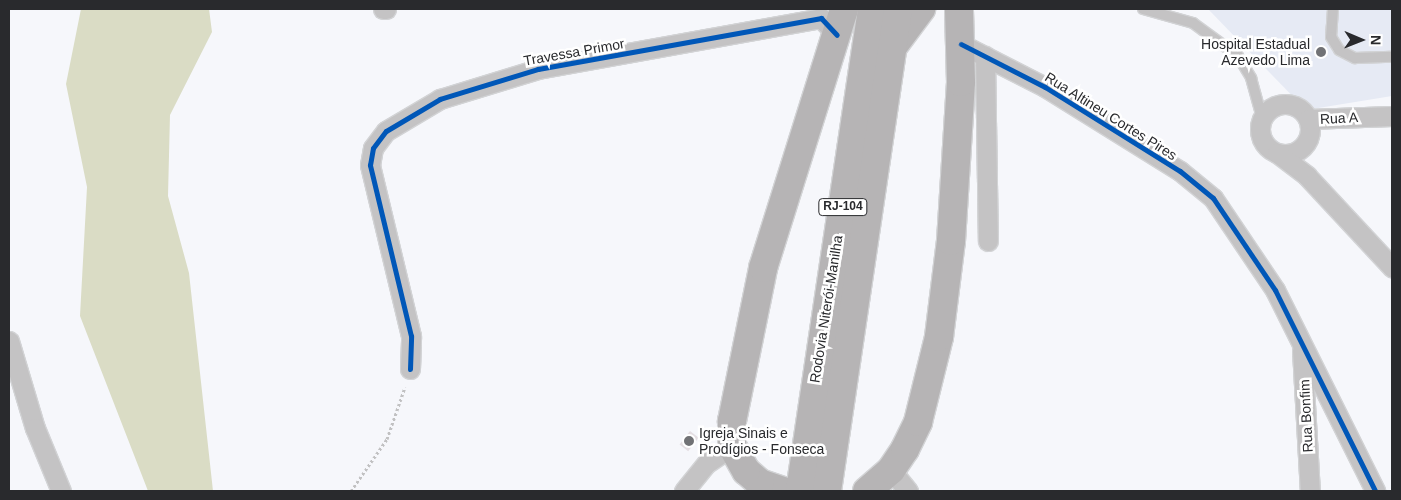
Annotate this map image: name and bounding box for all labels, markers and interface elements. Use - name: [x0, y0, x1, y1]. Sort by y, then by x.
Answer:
- north arrow: [1336, 15, 1386, 65]
- street label: Travessa Primor: [522, 35, 626, 69]
- text: N: [1368, 35, 1384, 45]
- place label: Hospital Estadual Azevedo Lima: [1201, 36, 1310, 68]
- marker: Hospital Estadual Azevedo Lima: [1314, 45, 1328, 59]
- street label: Rua Altineu Cortes Pires: [1042, 68, 1180, 164]
- street label: Rua A: [1319, 109, 1359, 127]
- road number: RJ-104: [818, 198, 868, 216]
- street label: Rodovia Niterói-Manilha: [806, 234, 846, 384]
- street label: Rua Bonfim: [1296, 379, 1316, 453]
- place label: Igreja Sinais e Prodígios - Fonseca: [699, 425, 824, 458]
- marker: Igreja Sinais e Prodígios - Fonseca: [683, 435, 695, 447]

